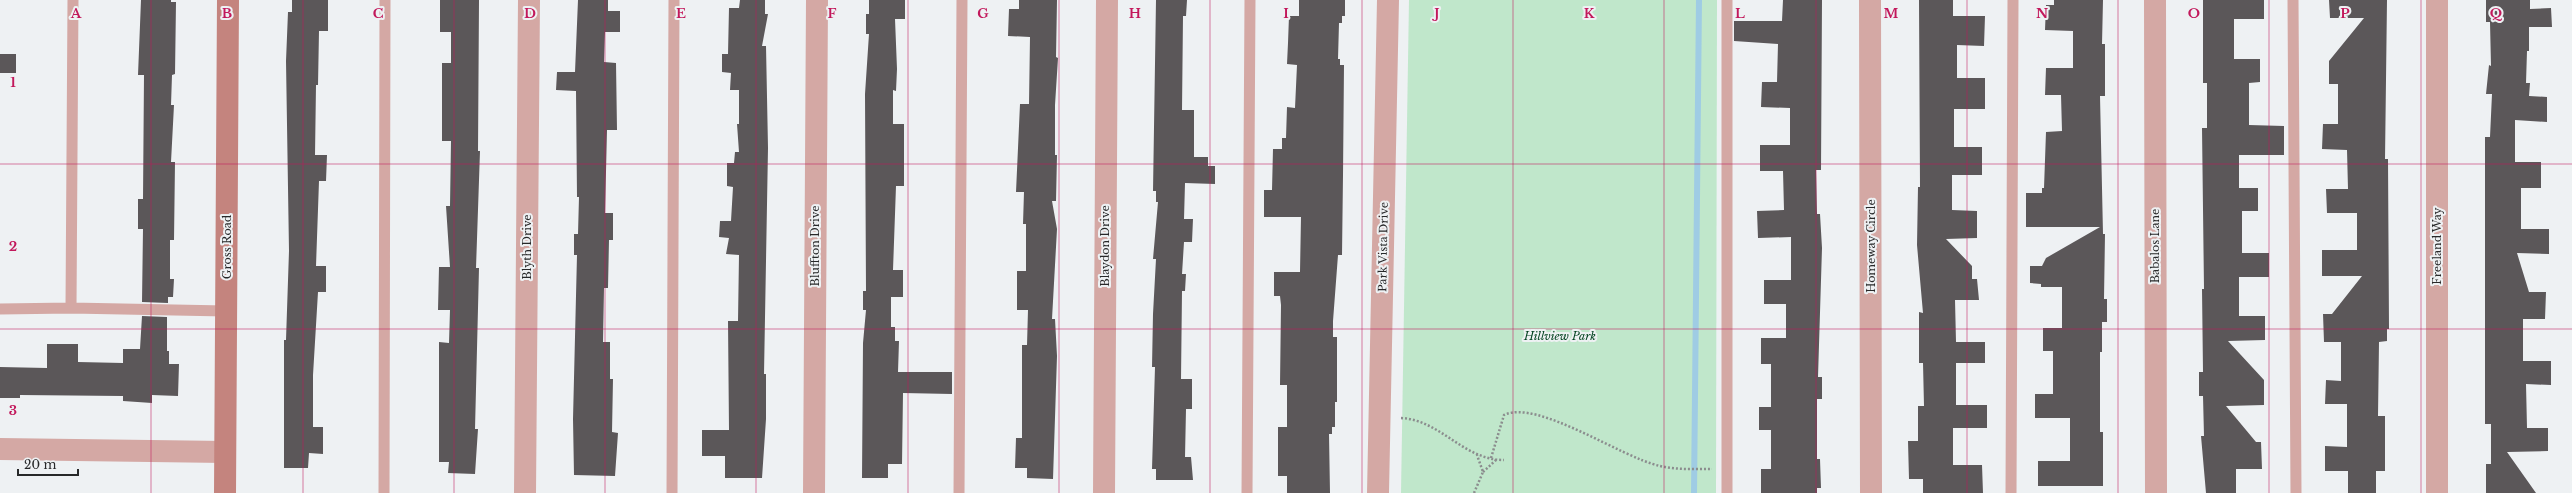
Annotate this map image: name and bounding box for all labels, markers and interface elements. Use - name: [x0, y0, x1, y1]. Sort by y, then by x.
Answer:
- text: A: [70, 5, 82, 22]
- text: B: [222, 5, 232, 22]
- text: C: [373, 5, 384, 22]
- text: D: [524, 5, 536, 22]
- text: E: [676, 5, 686, 22]
- text: F: [828, 5, 837, 22]
- text: G: [977, 5, 989, 22]
- text: H: [1129, 5, 1141, 22]
- text: I: [1283, 5, 1289, 22]
- text: J: [1431, 5, 1440, 22]
- text: K: [1584, 5, 1595, 22]
- text: L: [1735, 5, 1745, 22]
- text: M: [1884, 5, 1899, 22]
- text: N: [2036, 5, 2048, 22]
- text: O: [2188, 5, 2200, 22]
- text: P: [2340, 5, 2350, 22]
- text: Q: [2490, 5, 2503, 22]
- text: 1: [10, 74, 16, 91]
- street label: Homeway Circle: [1864, 199, 1878, 293]
- street label: Park Vista Drive: [1375, 202, 1391, 292]
- street label: Blaydon Drive: [1098, 205, 1112, 287]
- street label: Bluffton Drive: [808, 206, 822, 286]
- street label: Freeland Way: [2430, 207, 2444, 285]
- street label: Babalos Lane: [2148, 209, 2162, 283]
- street label: Gross Road: [220, 214, 234, 279]
- street label: Blyth Drive: [520, 214, 534, 280]
- text: 2: [9, 238, 17, 255]
- park label: Hillview Park: [1523, 329, 1596, 343]
- text: 3: [9, 402, 17, 419]
- scale bar: [18, 451, 78, 477]
- text: 20 m: [24, 457, 56, 472]

